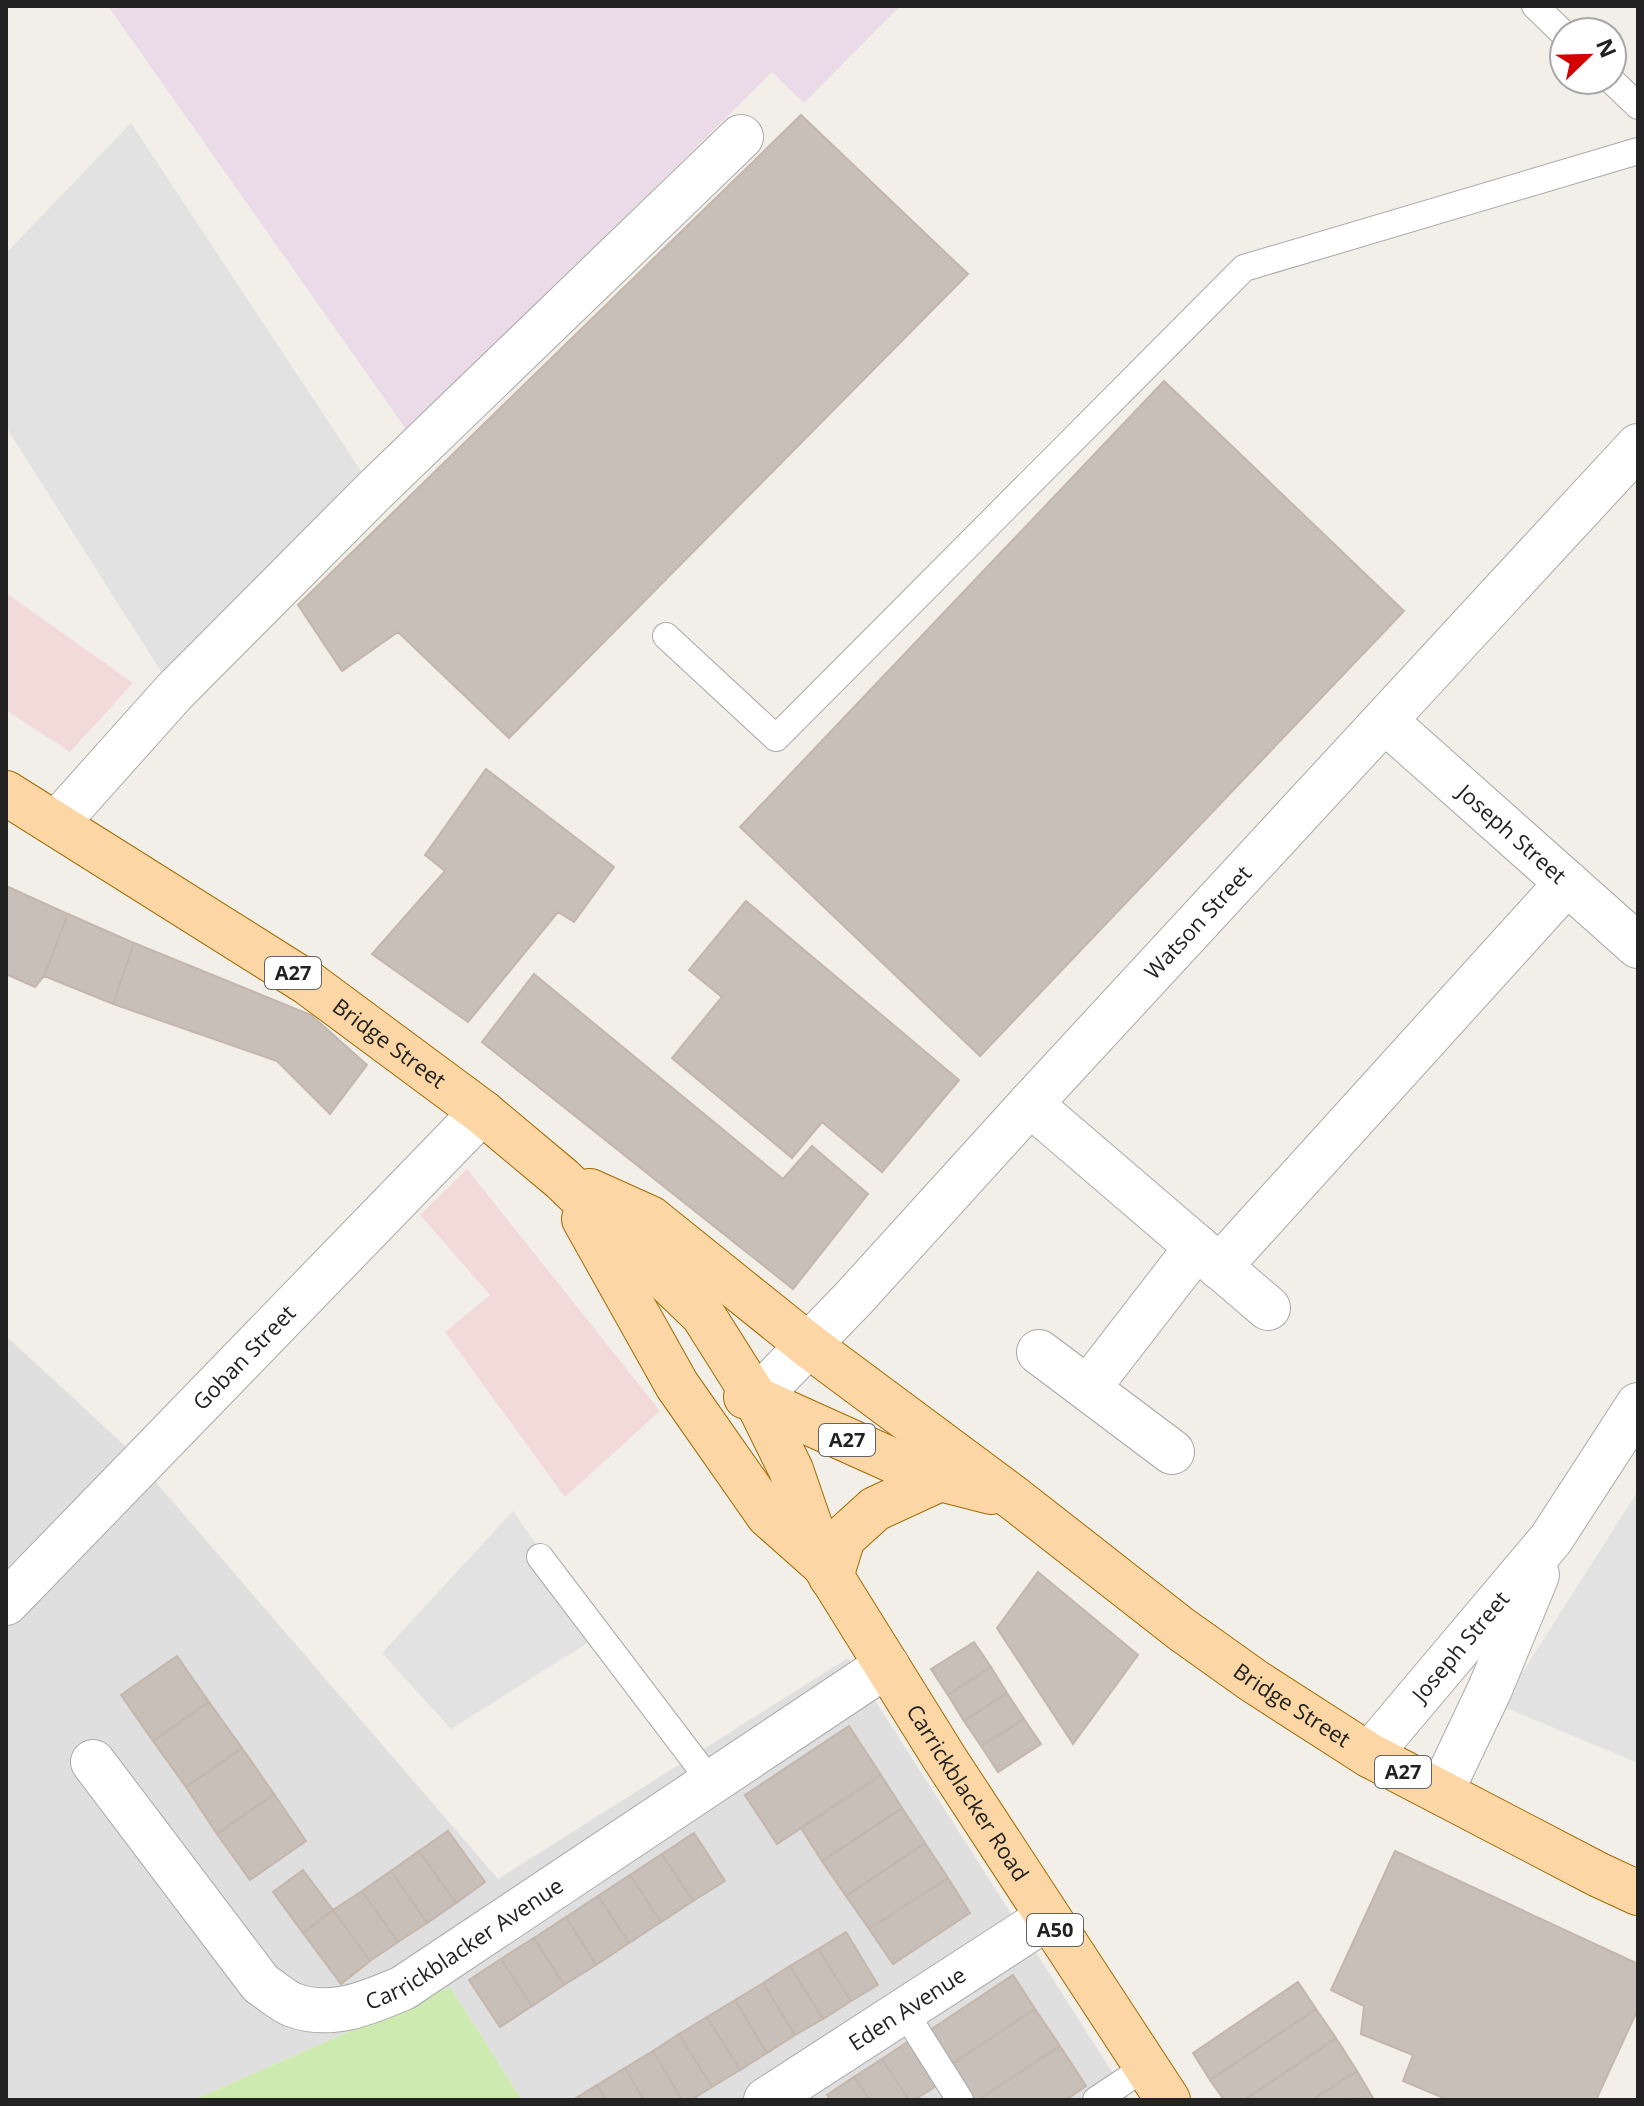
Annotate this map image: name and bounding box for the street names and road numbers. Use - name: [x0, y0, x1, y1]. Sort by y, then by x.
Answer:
- street label: Joseph Street: [1450, 775, 1574, 890]
- street label: Watson Street: [1137, 858, 1257, 985]
- road number: A27: [265, 957, 321, 989]
- street label: Bridge Street: [327, 991, 453, 1094]
- street label: Goban Street: [185, 1298, 301, 1416]
- road number: A27: [819, 1424, 875, 1456]
- street label: Joseph Street: [1403, 1584, 1515, 1709]
- street label: Bridge Street: [1228, 1655, 1357, 1753]
- street label: Carrickblacker Road: [900, 1698, 1037, 1886]
- road number: A27: [1375, 1756, 1431, 1788]
- street label: Carrickblacker Avenue: [361, 1870, 568, 2016]
- road number: A50: [1027, 1914, 1083, 1946]
- street label: Eden Avenue: [842, 1959, 971, 2057]

